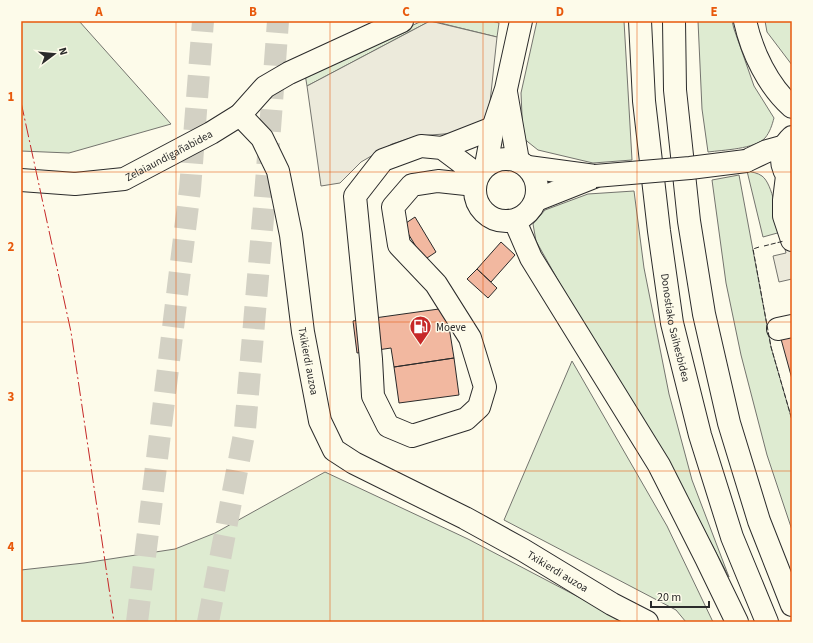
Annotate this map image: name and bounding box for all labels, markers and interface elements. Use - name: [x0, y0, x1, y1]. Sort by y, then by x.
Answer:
- text: A: [94, 3, 103, 21]
- text: B: [249, 3, 257, 21]
- text: C: [402, 3, 410, 21]
- text: D: [556, 3, 564, 21]
- text: E: [710, 3, 718, 21]
- north arrow: [34, 34, 74, 74]
- text: N: [55, 46, 71, 57]
- text: 1: [8, 88, 15, 106]
- street label: Zelaiaundigañabidea: [122, 126, 215, 185]
- text: 2: [8, 238, 15, 256]
- street label: Donostiako Saihesbidea: [658, 272, 694, 383]
- fuel station icon: Moeve: [407, 314, 433, 347]
- place label: Moeve: [436, 320, 467, 335]
- street label: Txikierdi auzoa: [295, 326, 322, 396]
- text: 3: [8, 388, 15, 406]
- text: 4: [8, 538, 15, 556]
- street label: Txikierdi auzoa: [524, 547, 591, 595]
- scale bar: [651, 583, 709, 609]
- text: 20 m: [657, 589, 681, 606]

